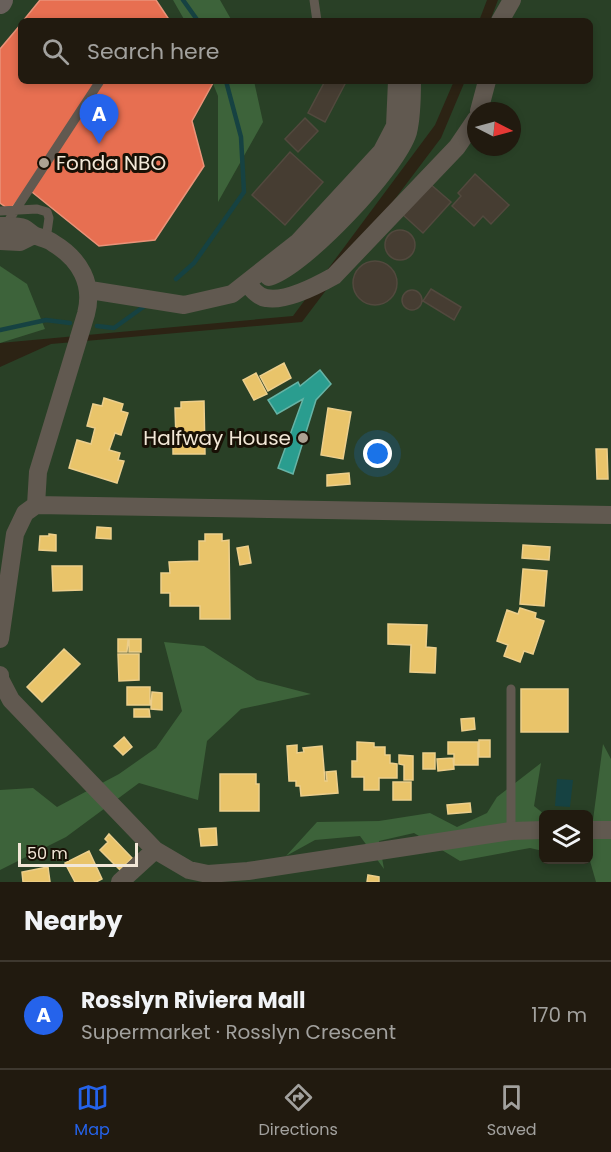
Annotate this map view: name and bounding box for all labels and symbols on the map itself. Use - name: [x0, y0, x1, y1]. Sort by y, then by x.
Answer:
- pin: A: [80, 94, 118, 144]
- north arrow: [467, 102, 521, 156]
- place label: Fonda NBO: [56, 149, 166, 177]
- marker: Fonda NBO: [37, 156, 51, 170]
- place label: Halfway House: [143, 424, 291, 452]
- marker: Halfway House: [296, 431, 310, 445]
- your location: [363, 439, 392, 468]
- scale bar: [18, 840, 138, 868]

